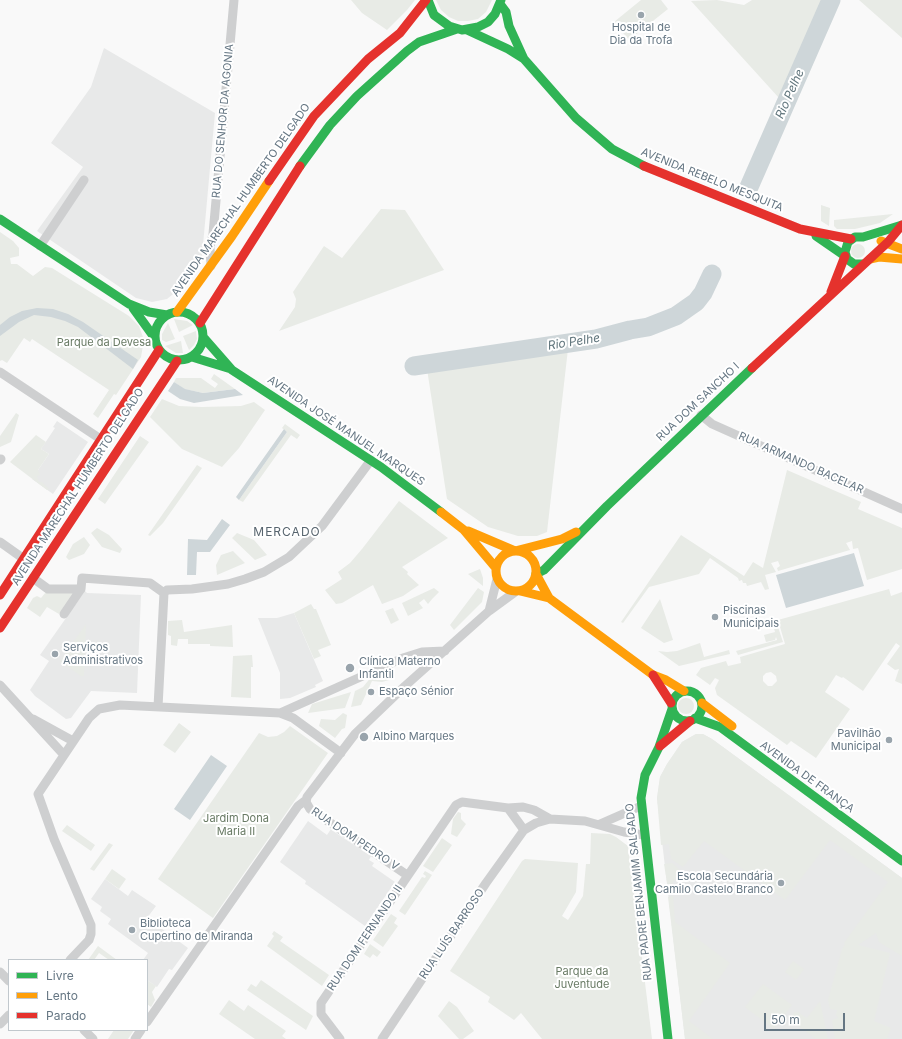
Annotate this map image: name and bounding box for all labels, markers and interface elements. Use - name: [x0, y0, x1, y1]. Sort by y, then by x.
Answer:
- marker: Hospital de Dia da Trofa: [636, 10, 646, 20]
- place label: Hospital de Dia da Trofa: [610, 21, 672, 47]
- street label: RUA DO SENHOR DA AGONIA: [210, 43, 236, 199]
- water label: Rio Pelhe: [773, 67, 807, 121]
- street label: AVENIDA MARECHAL HUMBERTO DELGADO: [169, 101, 313, 299]
- street label: AVENIDA REBELO MESQUITA: [639, 145, 785, 215]
- water label: Rio Pelhe: [547, 331, 601, 353]
- park label: Parque da Devesa: [57, 336, 151, 350]
- street label: RUA DOM SANCHO I: [654, 360, 742, 444]
- street label: AVENIDA JOSÉ MANUEL MARQUES: [265, 373, 427, 489]
- street label: AVENIDA MARECHAL HUMBERTO DELGADO: [9, 386, 147, 588]
- street label: RUA ARMANDO BACELAR: [736, 429, 866, 497]
- district label: MERCADO: [253, 525, 321, 539]
- place label: Piscinas Municipais: [723, 604, 779, 630]
- marker: Piscinas Municipais: [710, 612, 720, 622]
- place label: Serviços Administrativos: [63, 641, 143, 667]
- marker: Serviços Administrativos: [50, 649, 60, 659]
- place label: Clínica Materno Infantil: [359, 655, 441, 681]
- marker: Clínica Materno Infantil: [344, 662, 356, 674]
- place label: Espaço Sénior: [379, 685, 454, 699]
- marker: Espaço Sénior: [366, 687, 376, 697]
- place label: Pavilhão Municipal: [831, 727, 881, 753]
- place label: Albino Marques: [373, 730, 454, 744]
- marker: Albino Marques: [358, 731, 370, 743]
- marker: Pavilhão Municipal: [884, 735, 894, 745]
- street label: AVENIDA DE FRANÇA: [757, 738, 857, 816]
- street label: RUA PADRE BENJAMIM SALGADO: [623, 803, 655, 981]
- street label: RUA DOM PEDRO V: [309, 805, 401, 873]
- park label: Jardim Dona Maria II: [203, 812, 269, 838]
- place label: Escola Secundária Camilo Castelo Branco: [655, 870, 773, 896]
- marker: Escola Secundária Camilo Castelo Branco: [776, 878, 786, 888]
- street label: RUA DOM FERNANDO II: [325, 883, 405, 993]
- street label: RUA LUÍS BARROSO: [417, 886, 487, 982]
- place label: Biblioteca Cupertino de Miranda: [140, 917, 253, 943]
- marker: Biblioteca Cupertino de Miranda: [127, 925, 137, 935]
- legend: [8, 959, 148, 1031]
- park label: Parque da Juventude: [555, 965, 609, 991]
- text: Livre: [46, 968, 74, 983]
- text: Lento: [46, 988, 78, 1003]
- scale bar: [766, 1005, 847, 1031]
- text: Parado: [46, 1008, 86, 1023]
- text: 50 m: [771, 1012, 800, 1027]

